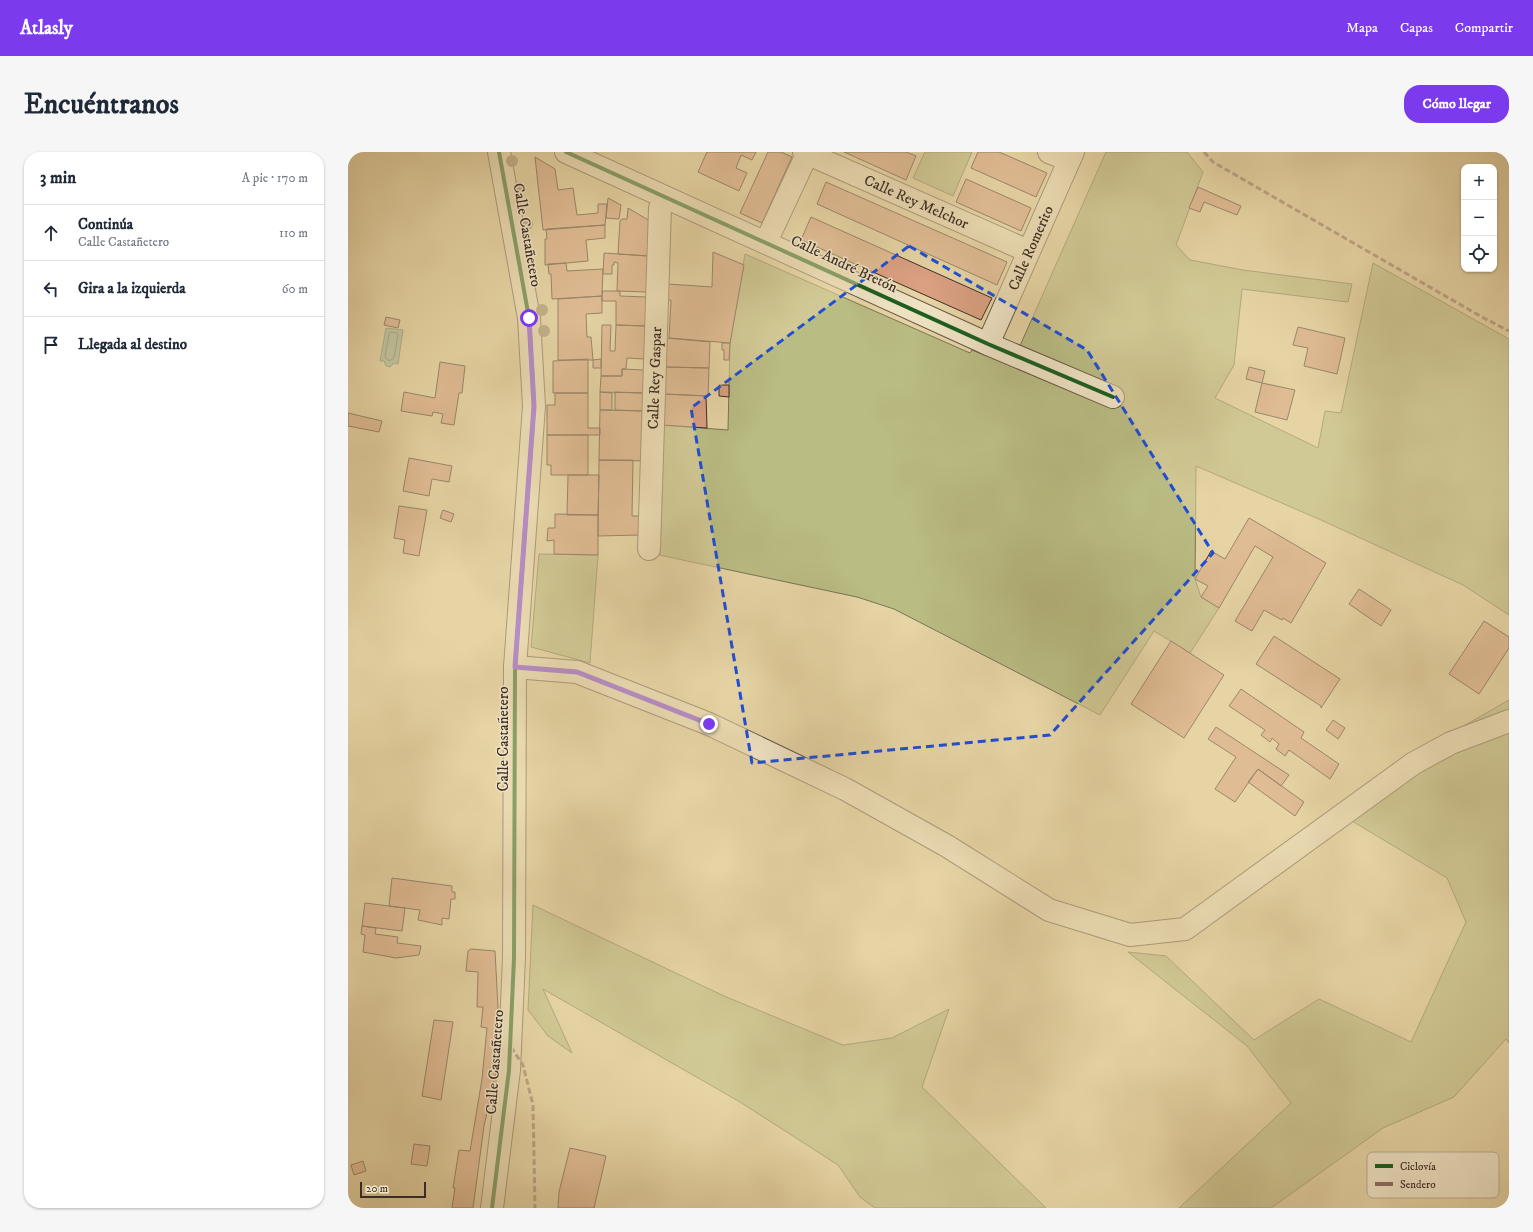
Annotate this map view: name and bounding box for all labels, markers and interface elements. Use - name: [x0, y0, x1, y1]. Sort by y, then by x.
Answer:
- text: Atlasly: [20, 17, 73, 40]
- text: Mapa: [1346, 19, 1378, 37]
- text: Capas: [1400, 19, 1433, 37]
- text: Compartir: [1455, 19, 1513, 37]
- button: Cómo llegar: [1404, 85, 1509, 123]
- text: Encuéntranos: [24, 87, 179, 122]
- map controls: [1461, 164, 1497, 272]
- button: +: [1461, 164, 1497, 200]
- text: 3 min: [40, 167, 76, 189]
- text: A pie · 170 m: [242, 170, 308, 186]
- street label: Calle Rey Melchor: [861, 170, 972, 233]
- street label: Calle Castañetero: [509, 182, 545, 288]
- button: −: [1461, 200, 1497, 236]
- street label: Calle Romerito: [1003, 203, 1058, 293]
- text: Continúa: [78, 215, 133, 234]
- icon: ahead: [40, 222, 62, 244]
- text: 110 m: [279, 225, 308, 241]
- street label: Calle André Bretón: [788, 231, 901, 297]
- text: Calle Castañetero: [78, 234, 169, 250]
- button: locate: [1461, 236, 1497, 272]
- icon: left: [40, 278, 62, 300]
- text: Gira a la izquierda: [78, 279, 186, 298]
- text: 60 m: [282, 281, 308, 297]
- route start: [520, 309, 538, 327]
- street label: Calle Rey Gaspar: [643, 326, 666, 430]
- icon: arrive: [40, 334, 62, 356]
- text: Llegada al destino: [78, 335, 187, 354]
- street label: Calle Castañetero: [494, 686, 513, 792]
- route end: [700, 715, 718, 733]
- street label: Calle Castañetero: [482, 1009, 508, 1115]
- legend: [1367, 1152, 1499, 1198]
- text: Ciclovía: [1400, 1160, 1436, 1174]
- text: Sendero: [1400, 1178, 1436, 1192]
- scale bar: [360, 1180, 426, 1199]
- text: 20 m: [366, 1182, 388, 1196]

